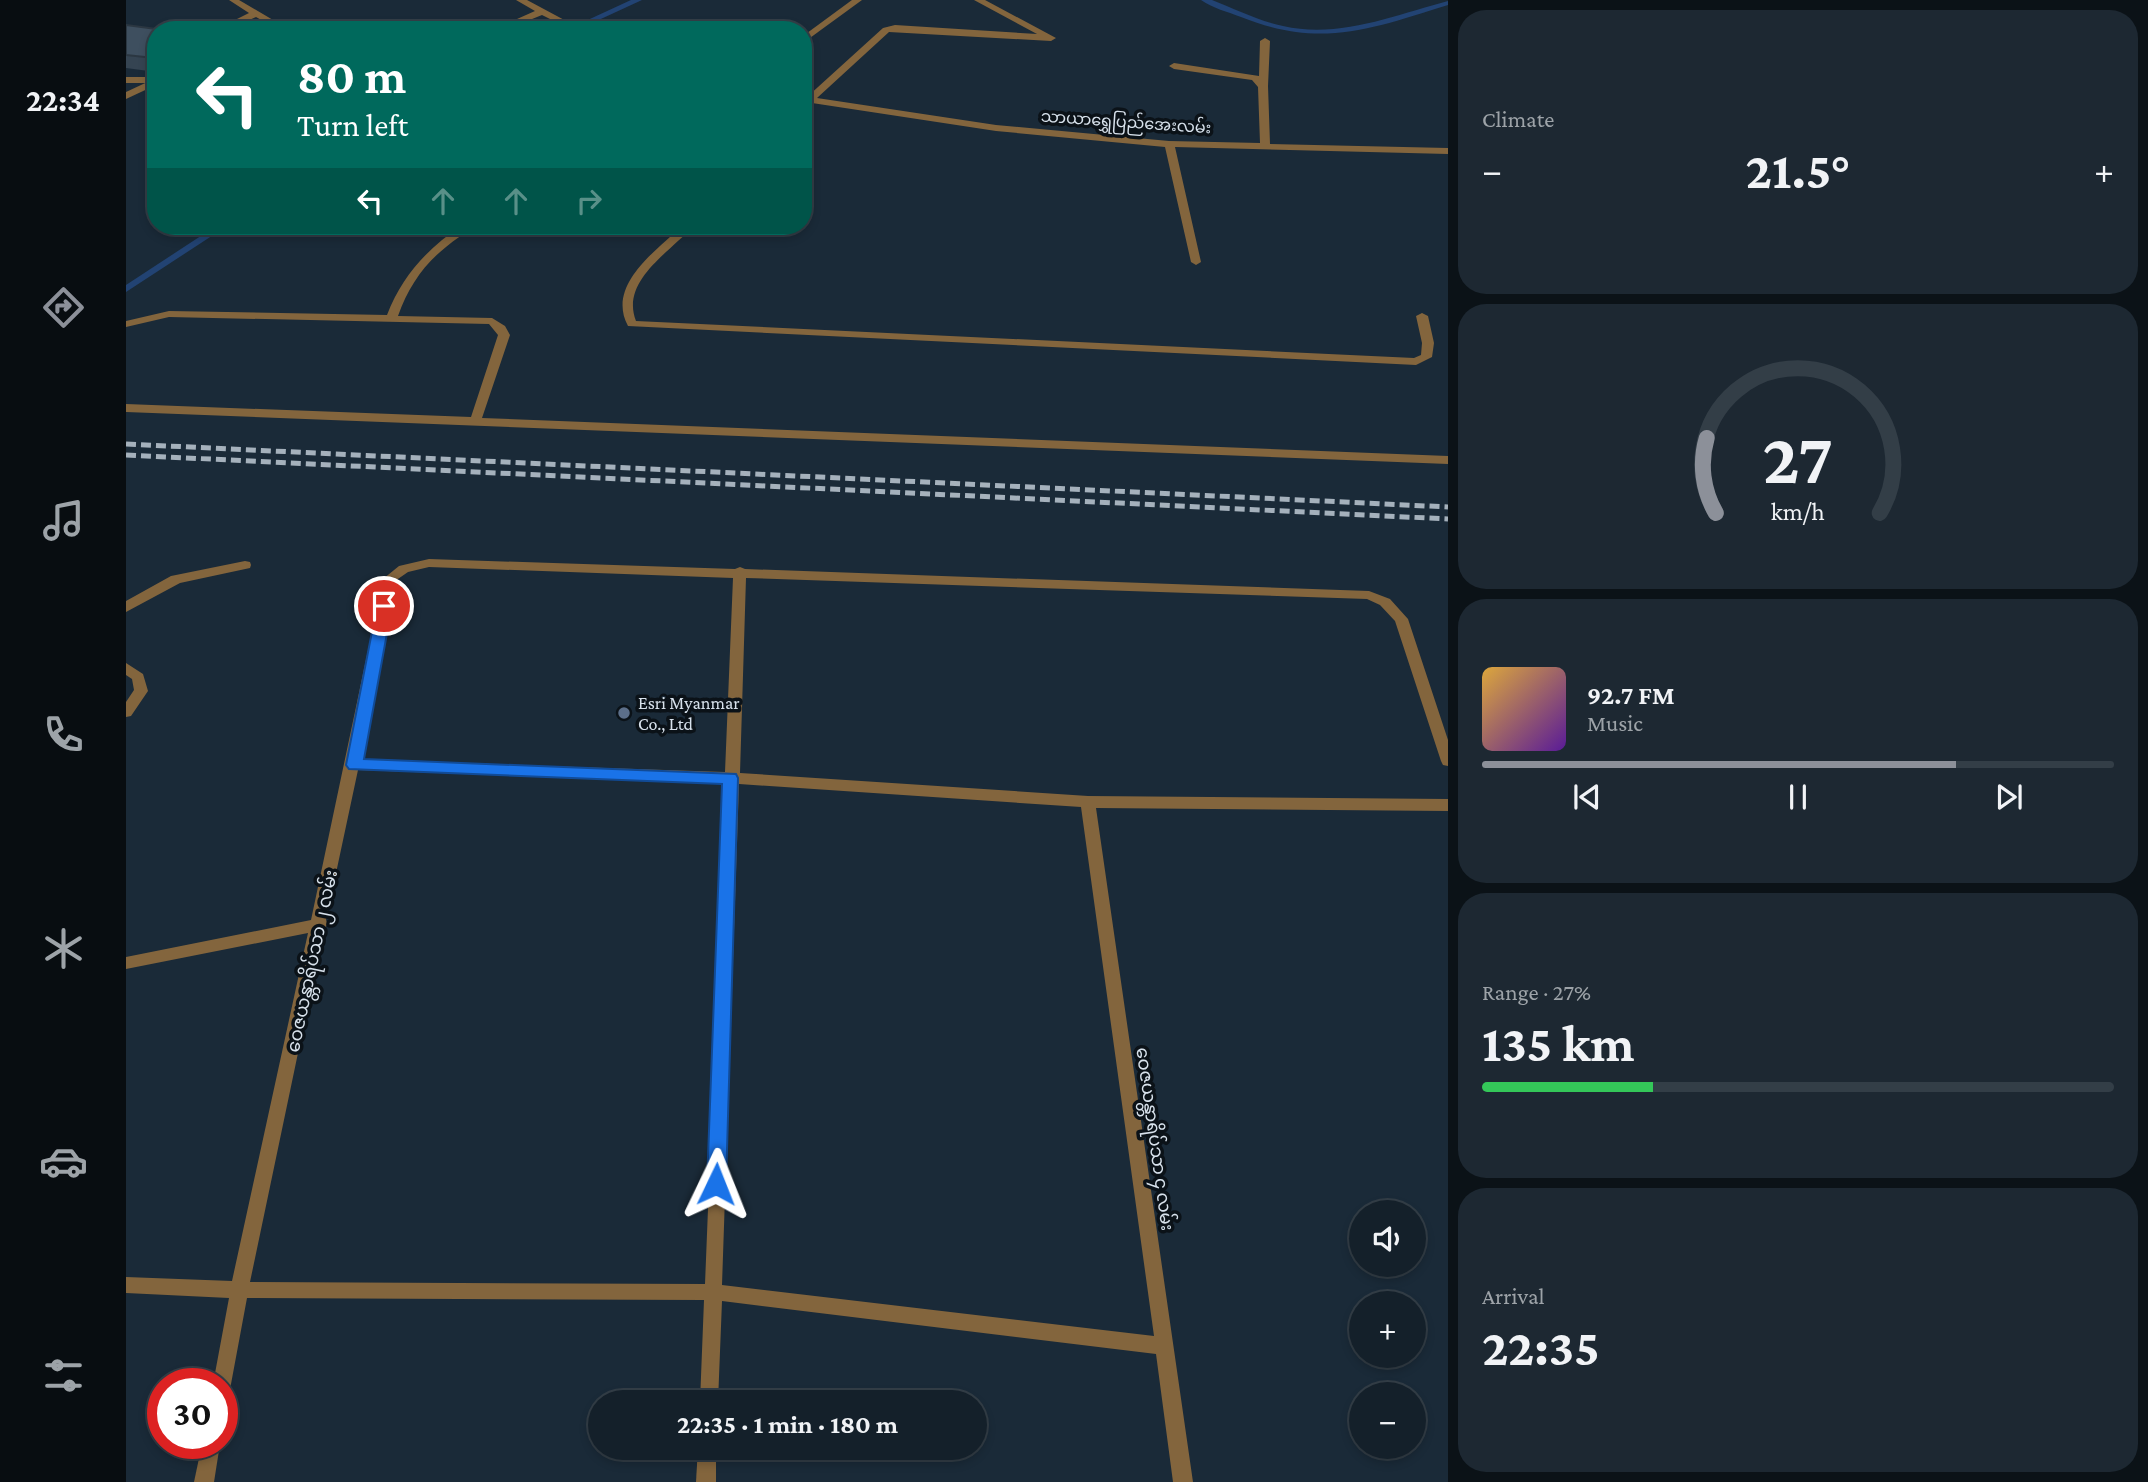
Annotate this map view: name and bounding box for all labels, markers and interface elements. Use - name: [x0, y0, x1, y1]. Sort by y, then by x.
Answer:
- icon: left: [182, 49, 273, 140]
- text: 80 m: [297, 49, 406, 104]
- text: 22:34: [26, 82, 100, 118]
- street label: သာယာရွှေပြည်အေးလမ်း: [1040, 105, 1212, 141]
- text: Climate: [1482, 106, 1554, 132]
- text: Turn left: [297, 107, 408, 143]
- text: 21.5°: [1746, 141, 1851, 199]
- text: −: [1482, 149, 1502, 191]
- text: +: [2094, 149, 2114, 191]
- icon: left: [351, 182, 389, 220]
- icon: ahead: [424, 182, 462, 220]
- icon: ahead: [497, 182, 535, 220]
- icon: right: [570, 182, 608, 220]
- icon: directions: [39, 283, 88, 332]
- text: 27: [1763, 418, 1833, 499]
- icon: music: [39, 496, 88, 545]
- text: km/h: [1771, 497, 1825, 524]
- pin: [354, 576, 414, 636]
- icon: arrive: [365, 587, 403, 625]
- text: 92.7 FM: [1587, 681, 1675, 710]
- place label: Esri Myanmar Co., Ltd: [638, 693, 740, 734]
- marker: Esri Myanmar Co., Ltd: [616, 705, 632, 721]
- icon: phone: [39, 710, 88, 759]
- text: Music: [1587, 710, 1643, 736]
- icon: previous: [1568, 778, 1606, 816]
- icon: pause: [1779, 778, 1817, 816]
- icon: next: [1990, 778, 2028, 816]
- street label: ဝေဇယန္တာရိပ်သာ ၂ လမ်း: [279, 867, 346, 1055]
- icon: climate: [39, 924, 88, 973]
- text: Range · 27%: [1482, 979, 1591, 1005]
- text: 135 km: [1482, 1014, 1635, 1072]
- street label: ဝေဇယန္တာရိပ်သာ ၄ လမ်း: [1127, 1045, 1182, 1233]
- icon: car: [39, 1137, 88, 1186]
- position arrow: [679, 1147, 753, 1221]
- map controls: [1349, 1200, 1426, 1459]
- button: sound: [1349, 1200, 1426, 1277]
- text: Arrival: [1482, 1283, 1545, 1309]
- button: +: [1349, 1291, 1426, 1368]
- text: 22:35: [1482, 1318, 1600, 1376]
- icon: filters: [39, 1351, 88, 1400]
- speed limit sign: 30: [147, 1368, 238, 1459]
- button: −: [1349, 1382, 1426, 1459]
- text: 22:35 · 1 min · 180 m: [677, 1410, 898, 1439]

